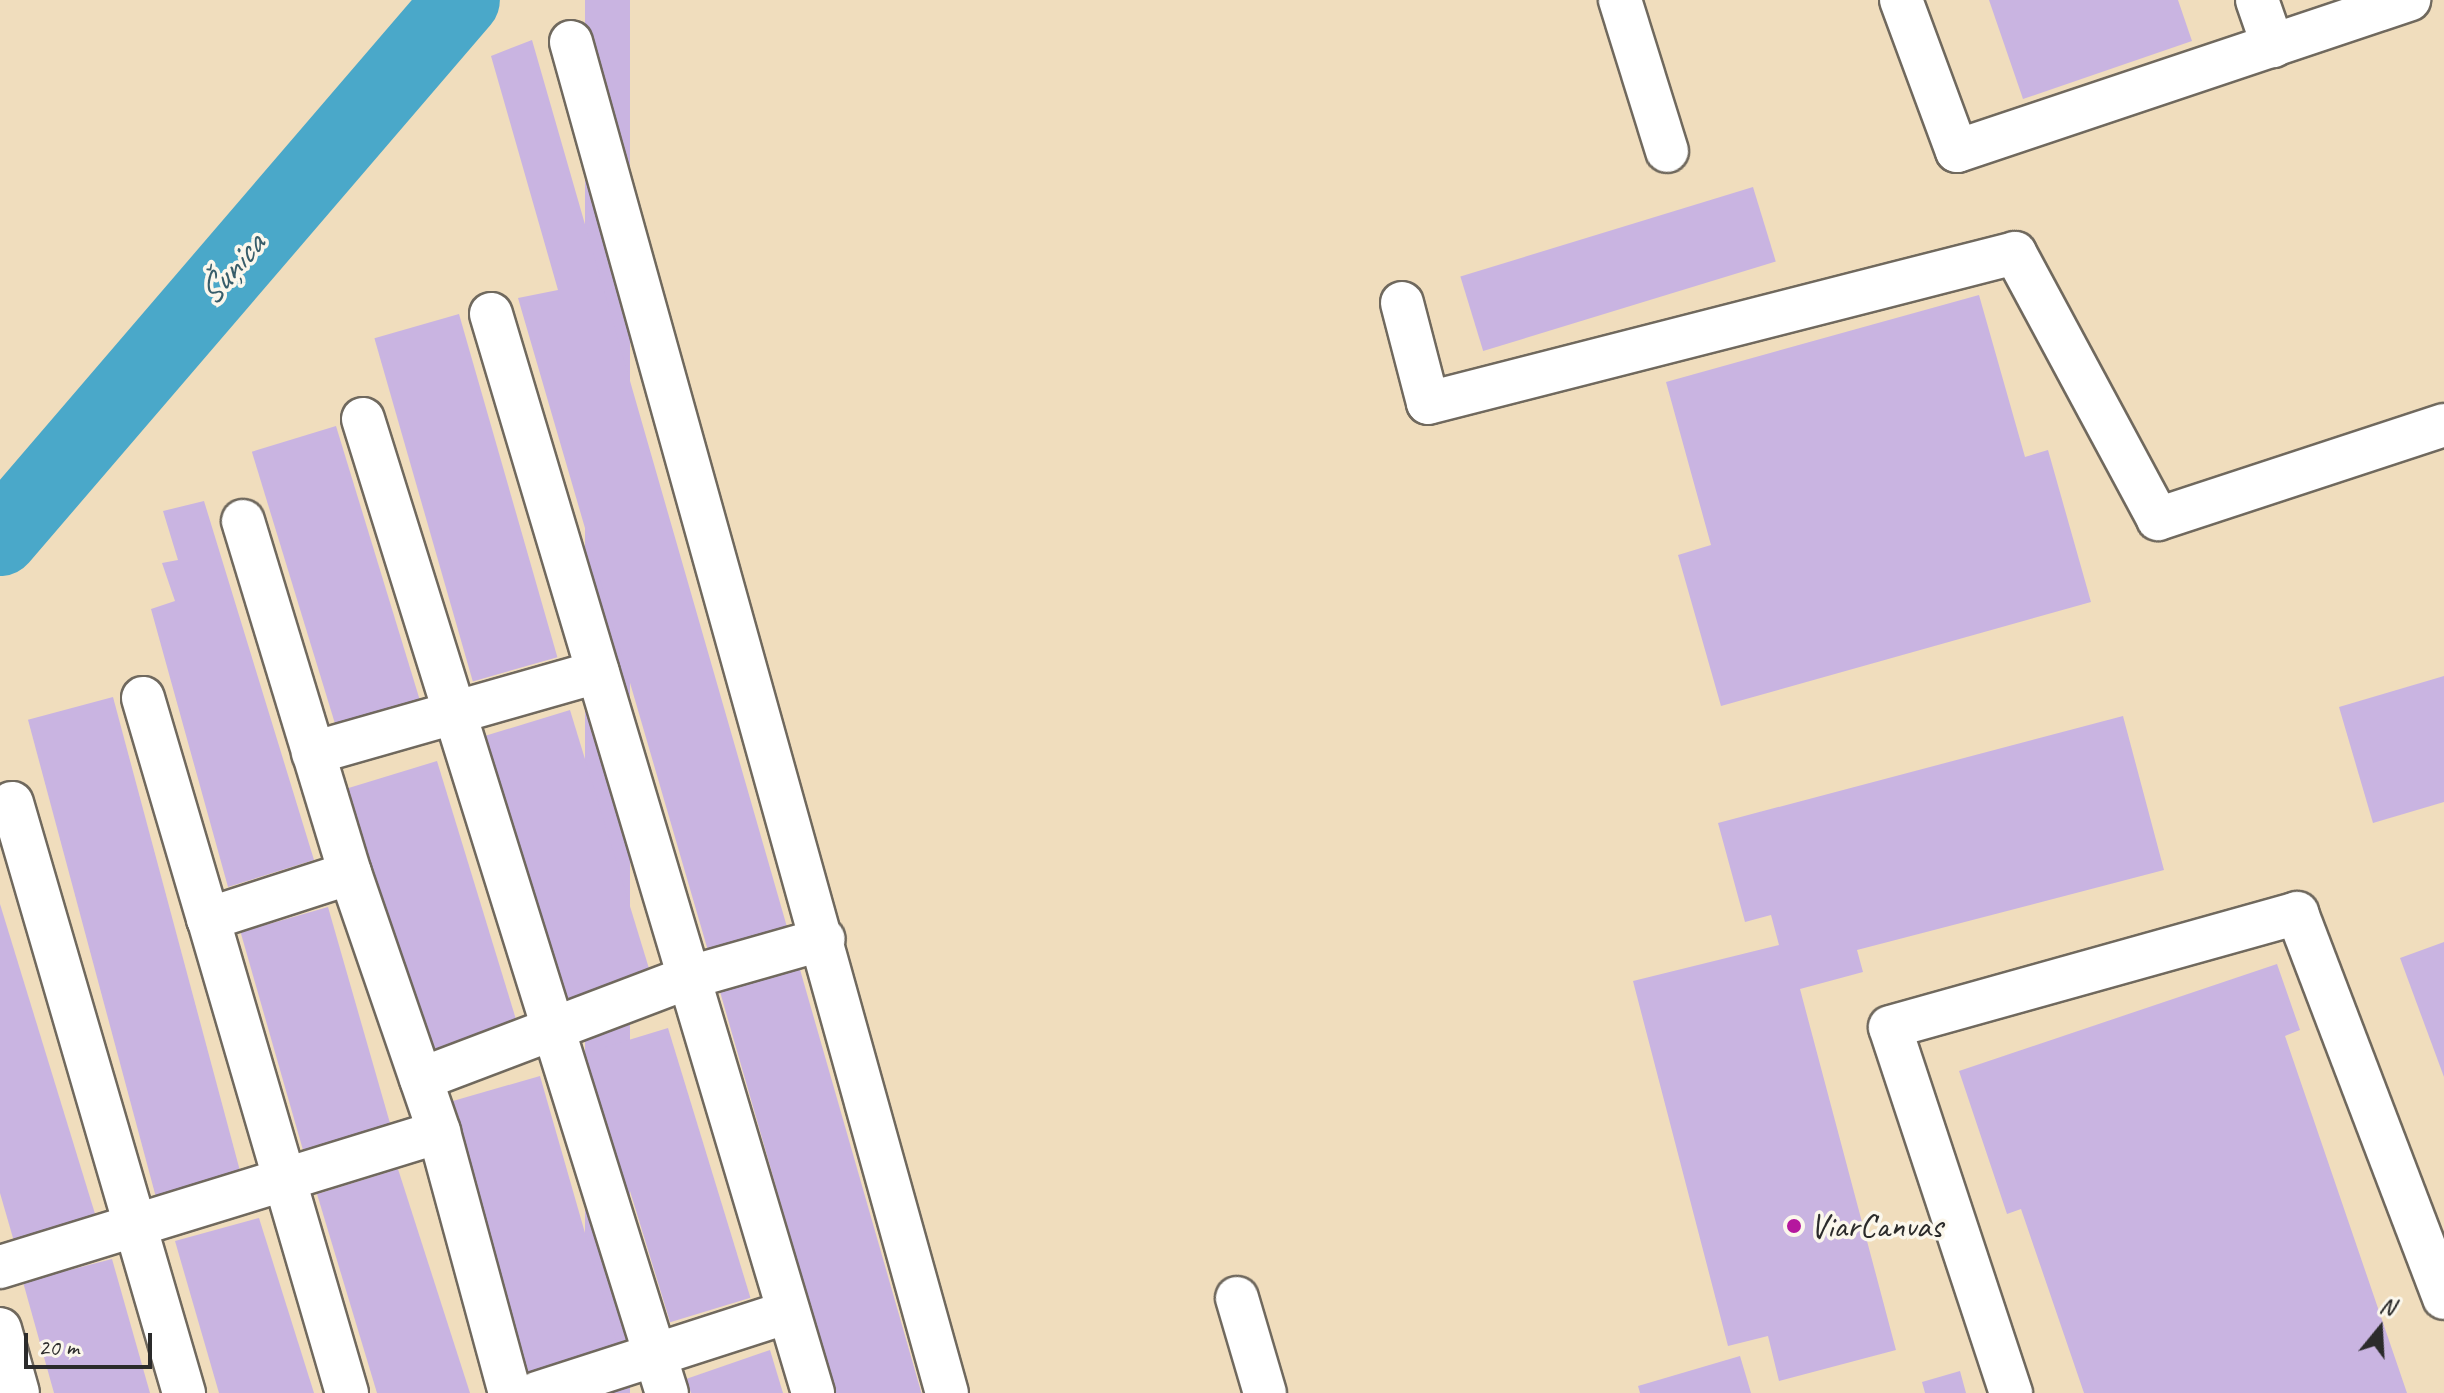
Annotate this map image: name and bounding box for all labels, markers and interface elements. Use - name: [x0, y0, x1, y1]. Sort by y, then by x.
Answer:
- water label: Šuņica: [188, 224, 274, 314]
- place label: ViarCanvas: [1810, 1206, 1942, 1246]
- marker: ViarCanvas: [1785, 1217, 1803, 1235]
- north arrow: [2340, 1289, 2420, 1369]
- text: N: [2377, 1291, 2398, 1322]
- scale bar: [28, 1317, 156, 1367]
- text: 20 m: [38, 1332, 79, 1362]

